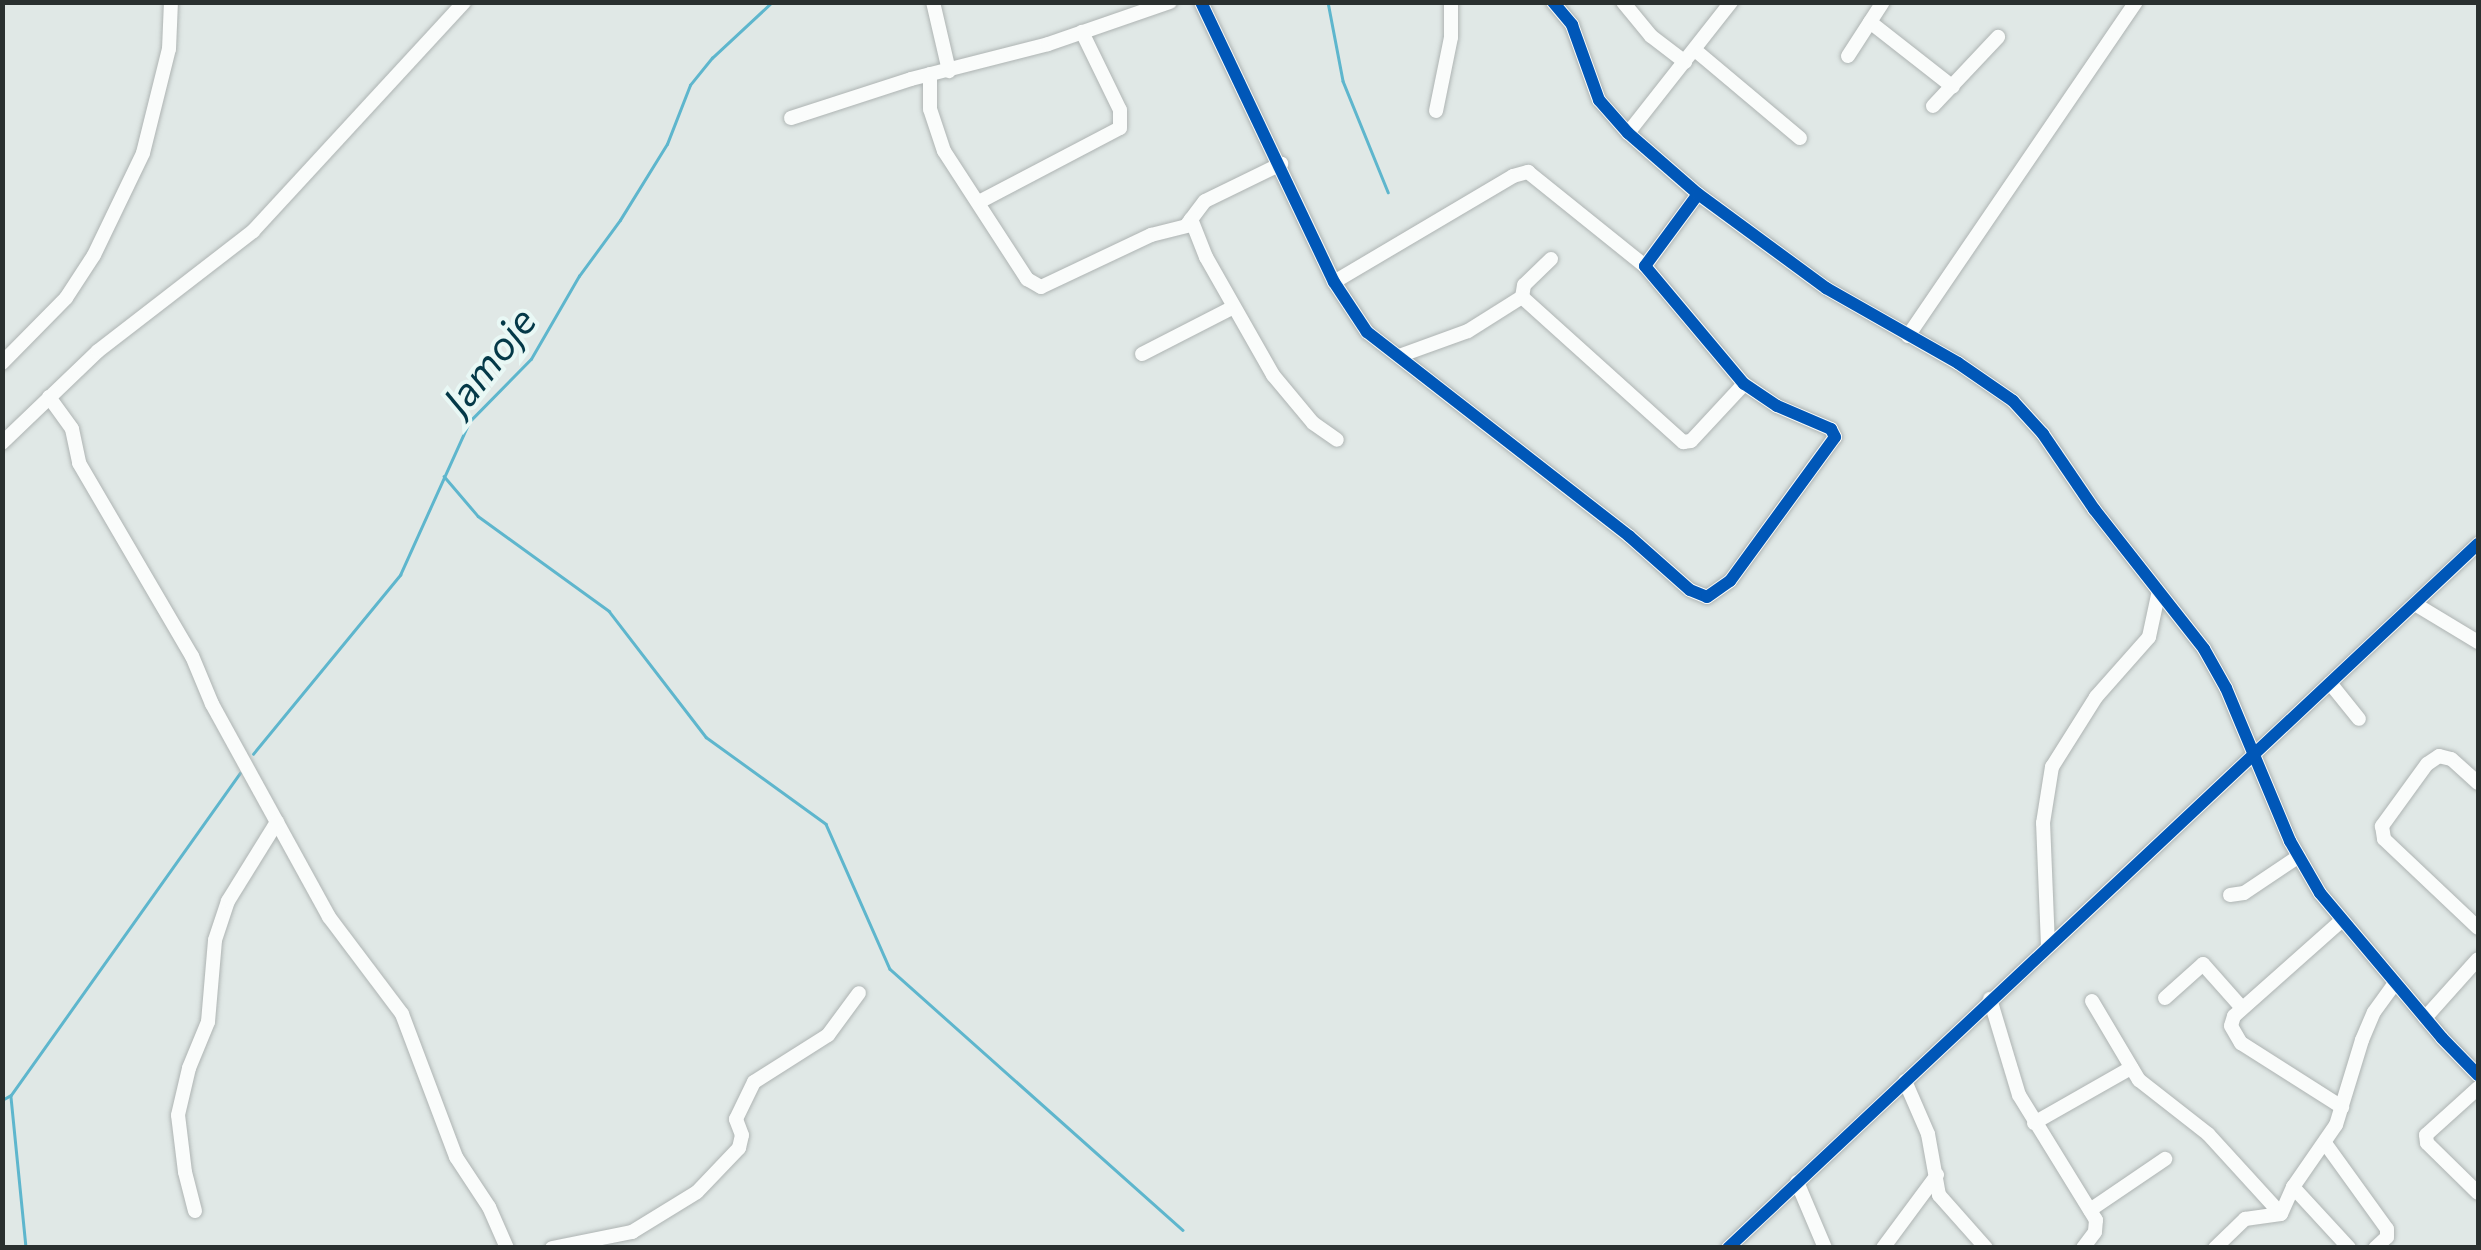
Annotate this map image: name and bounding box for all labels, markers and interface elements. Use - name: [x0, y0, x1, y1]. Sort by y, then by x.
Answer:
- water label: Jamoje: [431, 297, 545, 423]

